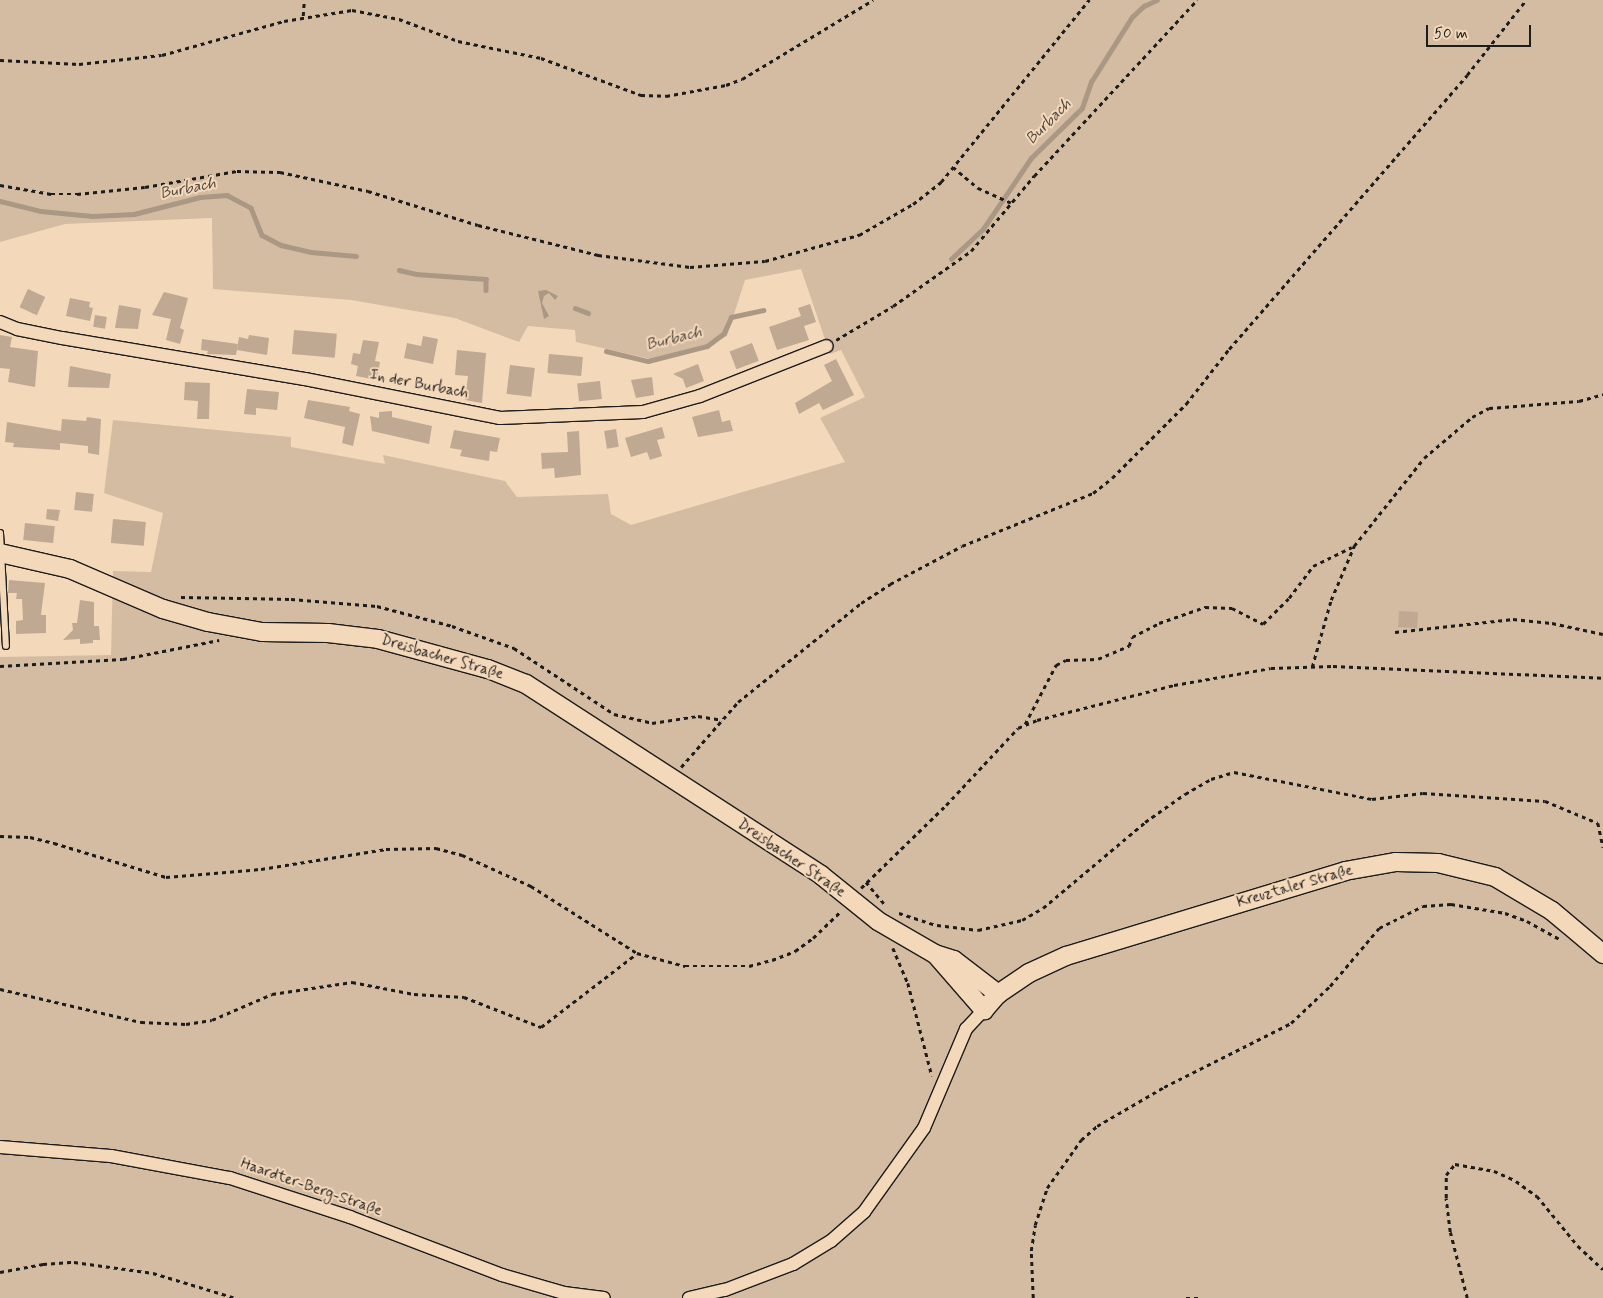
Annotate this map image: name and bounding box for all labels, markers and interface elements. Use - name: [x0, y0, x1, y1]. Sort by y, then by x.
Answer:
- scale bar: [1428, 15, 1533, 47]
- text: 50 m: [1434, 24, 1468, 44]
- water label: Burbach: [1022, 95, 1076, 149]
- water label: Burbach: [158, 174, 218, 204]
- water label: Burbach: [644, 323, 704, 355]
- street label: In der Burbach: [370, 367, 468, 403]
- street label: Dreisbacher Straße: [379, 632, 505, 684]
- street label: Dreisbacher Straße: [734, 816, 848, 902]
- street label: Kreuztaler Straße: [1235, 862, 1355, 912]
- street label: Haardter-Berg-Straße: [238, 1155, 384, 1221]

